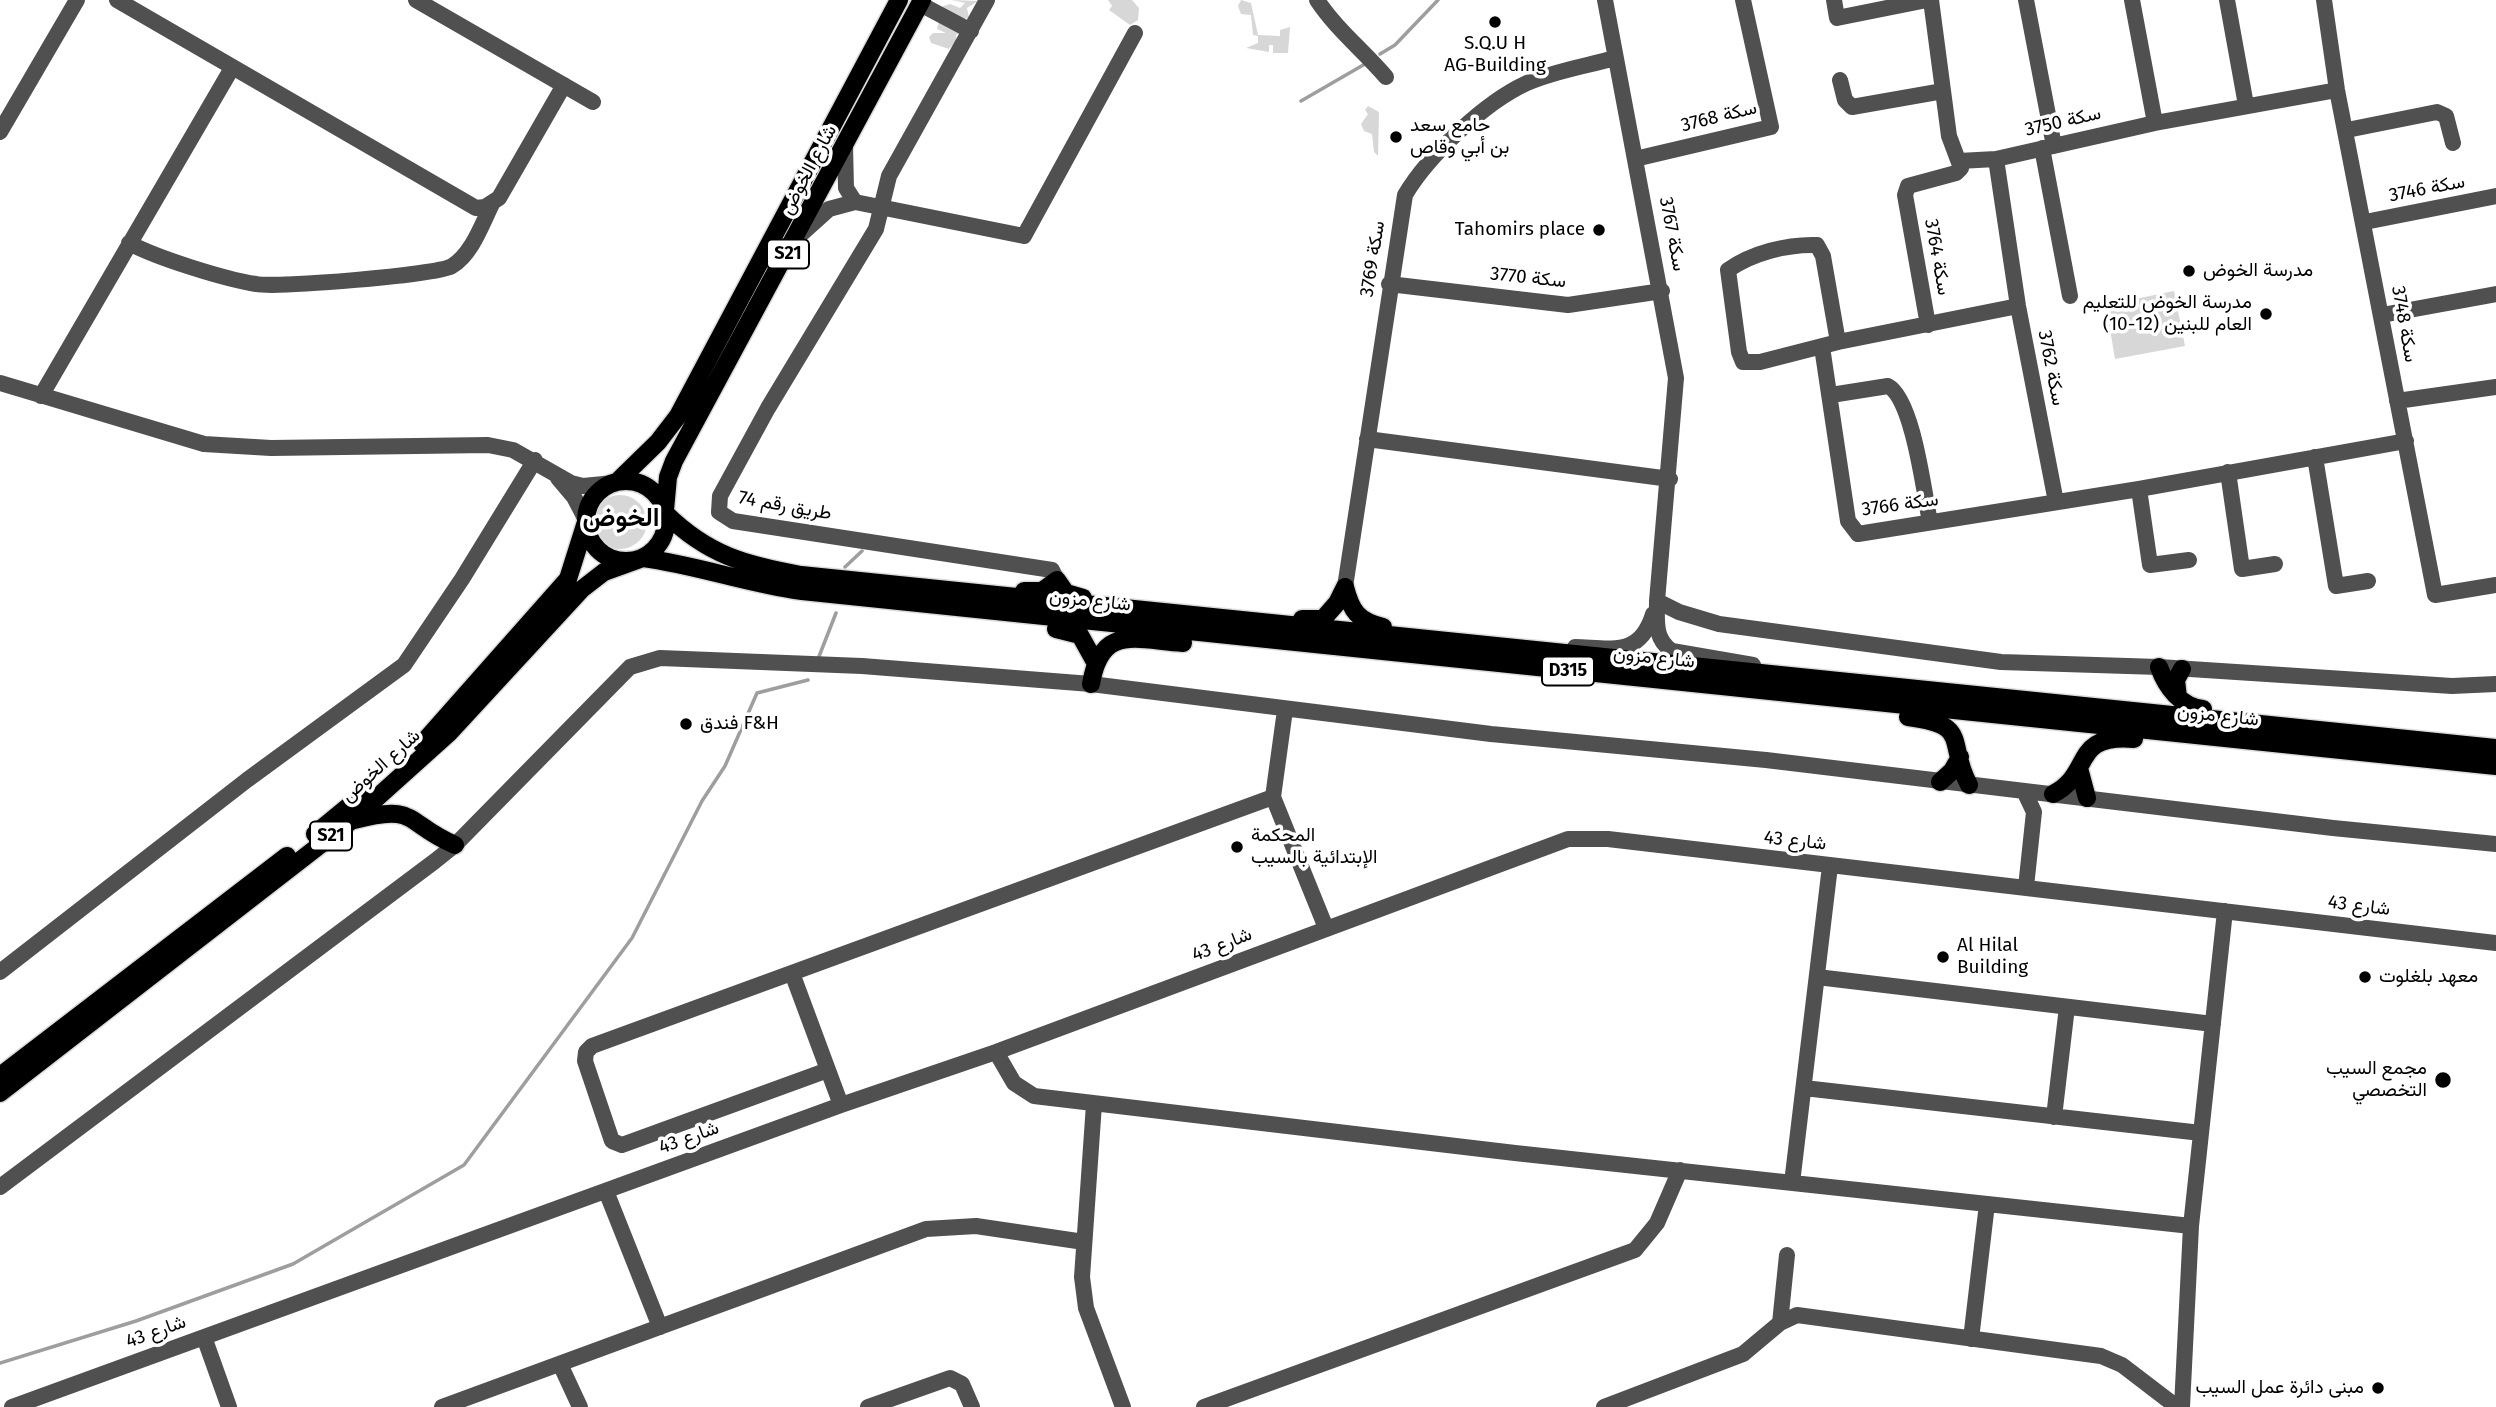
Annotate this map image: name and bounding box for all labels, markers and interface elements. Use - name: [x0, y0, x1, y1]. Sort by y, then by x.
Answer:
- marker: S.Q.U H AG-Building: [1487, 14, 1503, 30]
- place label: S.Q.U H AG-Building: [1444, 33, 1546, 77]
- street label: سكة 3768: [1679, 97, 1759, 137]
- street label: سكة 3750: [2023, 102, 2103, 142]
- place label: جامع سعد بن أبي وقاص: [1410, 115, 1509, 159]
- street label: شارع الخوض: [776, 121, 842, 219]
- marker: جامع سعد بن أبي وقاص: [1388, 129, 1404, 145]
- street label: سكة 3746: [2387, 170, 2467, 208]
- street label: سكة 3767: [1654, 195, 1690, 273]
- street label: سكة 3764: [1919, 217, 1955, 297]
- street label: سكة 3769: [1356, 219, 1390, 299]
- place label: Tahomirs place: [1455, 219, 1585, 241]
- marker: Tahomirs place: [1591, 222, 1607, 238]
- road number: S21: [767, 240, 809, 268]
- place label: مدرسة الخوض: [2203, 260, 2313, 282]
- street label: سكة 3770: [1489, 263, 1567, 293]
- marker: مدرسة الخوض: [2181, 263, 2197, 279]
- street label: سكة 3748: [2386, 284, 2422, 364]
- place label: مدرسة الخوض للتعليم العام للبنين (12-10): [2083, 292, 2252, 336]
- marker: مدرسة الخوض للتعليم العام للبنين (12-10): [2258, 306, 2274, 322]
- street label: سكة 3762: [2033, 328, 2069, 408]
- street label: طريق رقم 74: [737, 487, 833, 525]
- street label: سكة 3766: [1860, 488, 1940, 522]
- district label: الخوض: [583, 503, 659, 535]
- street label: شارع مزون: [1048, 585, 1132, 617]
- street label: شارع مزون: [1612, 642, 1696, 674]
- road number: D315: [1542, 656, 1594, 686]
- street label: شارع مزون: [2176, 700, 2260, 732]
- place label: فندق F&H: [700, 713, 779, 735]
- marker: فندق F&H: [678, 716, 694, 732]
- street label: شارع الخوض: [337, 725, 425, 807]
- road number: S21: [310, 822, 352, 850]
- place label: المحكمة الإبتدائية بالسيب: [1251, 825, 1377, 869]
- street label: شارع 43: [1763, 826, 1827, 856]
- marker: المحكمة الإبتدائية بالسيب: [1229, 839, 1245, 855]
- street label: شارع 43: [2327, 891, 2391, 921]
- street label: شارع 43: [1189, 923, 1255, 967]
- place label: Al Hilal Building: [1957, 935, 2028, 979]
- marker: Al Hilal Building: [1935, 949, 1951, 965]
- place label: معهد بلغلوت: [2379, 966, 2478, 988]
- marker: معهد بلغلوت: [2357, 969, 2373, 985]
- place label: مجمع السيب التخصصي: [2326, 1058, 2427, 1102]
- marker: مجمع السيب التخصصي: [2433, 1070, 2453, 1090]
- street label: شارع 43: [656, 1117, 722, 1159]
- street label: شارع 43: [123, 1311, 189, 1353]
- place label: مبنى دائرة عمل السيب: [2195, 1377, 2364, 1399]
- marker: مبنى دائرة عمل السيب: [2370, 1380, 2386, 1396]

